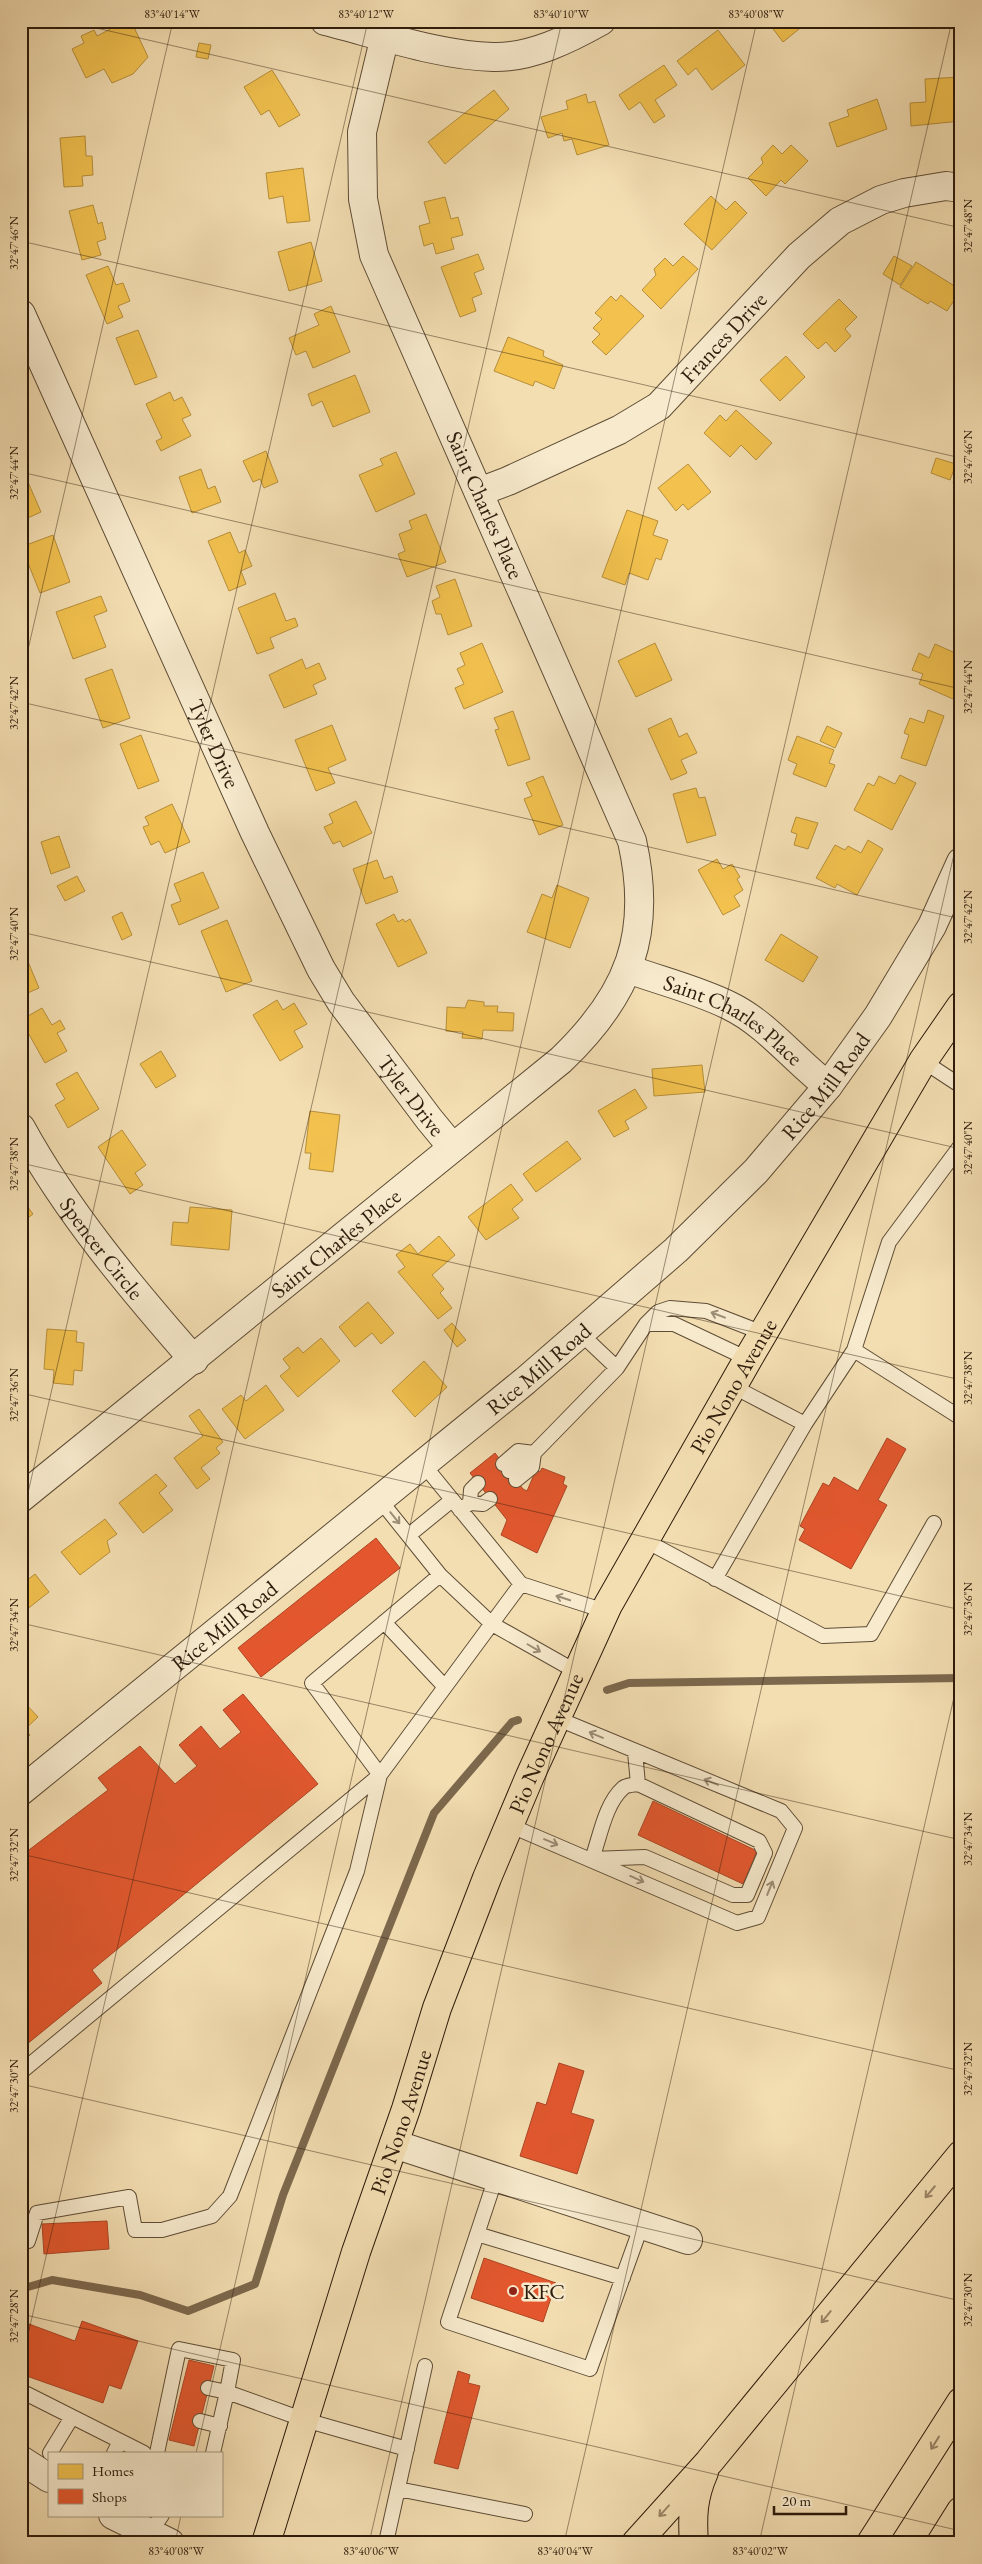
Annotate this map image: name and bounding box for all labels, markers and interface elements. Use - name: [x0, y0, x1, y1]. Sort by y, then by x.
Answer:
- text: 83°40'14"W: [144, 6, 201, 22]
- text: 83°40'12"W: [338, 6, 395, 22]
- text: 83°40'10"W: [533, 6, 590, 22]
- text: 83°40'08"W: [728, 6, 785, 22]
- text: 32°47'48"N: [960, 199, 976, 253]
- text: 32°47'46"N: [6, 216, 22, 270]
- street label: Frances Drive: [674, 285, 773, 389]
- street label: Saint Charles Place: [439, 426, 531, 584]
- text: 32°47'46"N: [960, 430, 976, 484]
- text: 32°47'44"N: [6, 446, 22, 500]
- text: 32°47'44"N: [960, 660, 976, 714]
- text: 32°47'42"N: [6, 676, 22, 730]
- street label: Tyler Drive: [182, 694, 247, 793]
- text: 32°47'42"N: [960, 890, 976, 944]
- text: 32°47'40"N: [6, 907, 22, 961]
- street label: Saint Charles Place: [660, 967, 810, 1072]
- street label: Rice Mill Road: [774, 1026, 877, 1146]
- street label: Tyler Drive: [371, 1049, 452, 1142]
- text: 32°47'40"N: [960, 1121, 976, 1175]
- text: 32°47'38"N: [6, 1137, 22, 1191]
- street label: Saint Charles Place: [265, 1181, 407, 1304]
- street label: Spencer Circle: [53, 1191, 151, 1306]
- one-way arrow: [711, 1310, 726, 1319]
- street label: Pio Nono Avenue: [683, 1313, 783, 1459]
- street label: Rice Mill Road: [480, 1315, 598, 1421]
- text: 32°47'38"N: [960, 1351, 976, 1405]
- text: 32°47'36"N: [6, 1368, 22, 1422]
- one-way arrow: [389, 1511, 400, 1524]
- street label: Rice Mill Road: [165, 1573, 284, 1678]
- text: 32°47'36"N: [960, 1582, 976, 1636]
- one-way arrow: [556, 1593, 571, 1602]
- text: 32°47'34"N: [6, 1598, 22, 1652]
- one-way arrow: [526, 1644, 541, 1653]
- street label: Pio Nono Avenue: [501, 1668, 590, 1818]
- one-way arrow: [589, 1729, 604, 1739]
- one-way arrow: [704, 1777, 719, 1787]
- text: 32°47'34"N: [960, 1812, 976, 1866]
- text: 32°47'32"N: [6, 1828, 22, 1882]
- one-way arrow: [542, 1838, 558, 1847]
- one-way arrow: [629, 1874, 644, 1884]
- one-way arrow: [766, 1881, 775, 1896]
- text: 32°47'32"N: [960, 2042, 976, 2096]
- street label: Pio Nono Avenue: [363, 2046, 438, 2198]
- text: 32°47'30"N: [6, 2059, 22, 2113]
- one-way arrow: [924, 2186, 935, 2199]
- text: 32°47'30"N: [960, 2273, 976, 2327]
- place label: KFC: [523, 2277, 565, 2306]
- marker: KFC: [507, 2285, 519, 2297]
- text: 32°47'28"N: [6, 2289, 22, 2343]
- one-way arrow: [820, 2311, 831, 2324]
- one-way arrow: [930, 2435, 940, 2449]
- legend: [48, 2452, 222, 2516]
- text: Homes: [92, 2461, 134, 2480]
- scale bar: [774, 2484, 847, 2516]
- text: Shops: [92, 2487, 127, 2506]
- text: 20 m: [782, 2491, 811, 2510]
- one-way arrow: [658, 2504, 670, 2517]
- text: 83°40'08"W: [148, 2543, 205, 2559]
- text: 83°40'06"W: [343, 2543, 400, 2559]
- text: 83°40'04"W: [537, 2543, 594, 2559]
- text: 83°40'02"W: [732, 2543, 789, 2559]

